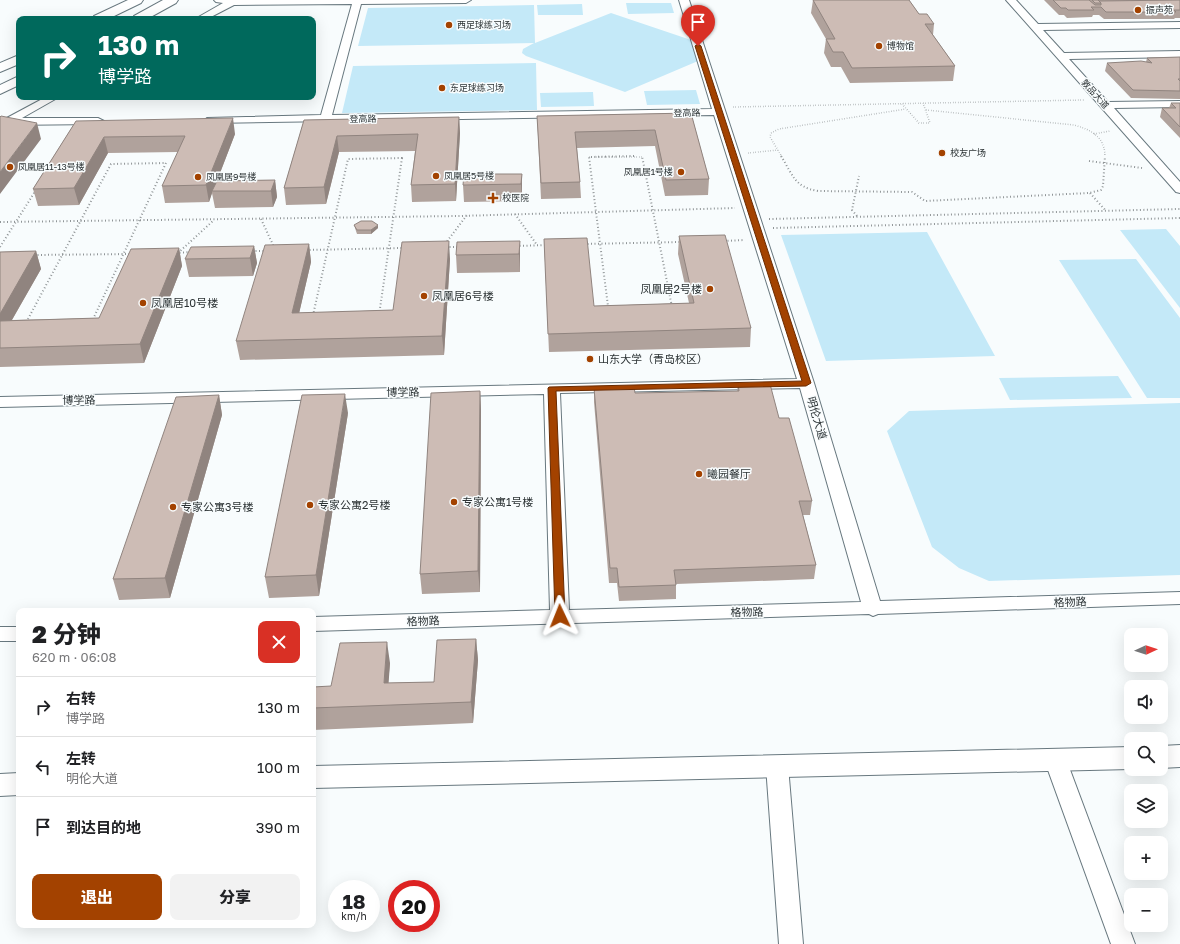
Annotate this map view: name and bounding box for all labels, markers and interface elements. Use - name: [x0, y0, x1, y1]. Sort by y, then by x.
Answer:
- place label: 振声苑: [1146, 4, 1173, 15]
- pin: [681, 5, 715, 46]
- marker: 振声苑: [1133, 5, 1143, 15]
- icon: arrive: [687, 11, 709, 33]
- place label: 西足球练习场: [457, 19, 511, 30]
- marker: 西足球练习场: [444, 20, 454, 30]
- text: 130 m: [98, 28, 179, 61]
- icon: right: [32, 32, 84, 84]
- place label: 博物馆: [887, 40, 914, 51]
- marker: 博物馆: [874, 41, 884, 51]
- text: 博学路: [98, 65, 152, 87]
- street label: 敦品大道: [1079, 77, 1112, 111]
- place label: 东足球练习场: [450, 82, 504, 93]
- marker: 东足球练习场: [437, 83, 447, 93]
- street label: 登高路: [673, 107, 701, 118]
- street label: 登高路: [349, 113, 377, 124]
- place label: 校友广场: [950, 147, 986, 158]
- marker: 校友广场: [937, 148, 947, 158]
- place label: 凤凰居11-13号楼: [18, 161, 85, 172]
- marker: 凤凰居11-13号楼: [5, 162, 15, 172]
- place label: 凤凰居1号楼: [624, 166, 673, 177]
- marker: 凤凰居1号楼: [676, 167, 686, 177]
- place label: 凤凰居5号楼: [444, 170, 494, 181]
- place label: 凤凰居9号楼: [206, 171, 256, 182]
- marker: 凤凰居5号楼: [431, 171, 441, 181]
- marker: 凤凰居9号楼: [193, 172, 203, 182]
- marker: 校医院: [487, 192, 499, 204]
- place label: 校医院: [502, 192, 529, 203]
- place label: 凤凰居2号楼: [641, 282, 702, 295]
- marker: 凤凰居2号楼: [705, 284, 715, 294]
- place label: 凤凰居6号楼: [432, 289, 494, 302]
- marker: 凤凰居6号楼: [419, 291, 429, 301]
- place label: 凤凰居10号楼: [151, 296, 218, 309]
- marker: 凤凰居10号楼: [138, 298, 148, 308]
- place label: 山东大学（青岛校区）: [598, 352, 708, 365]
- marker: 山东大学（青岛校区）: [585, 354, 595, 364]
- street label: 博学路: [386, 385, 420, 398]
- street label: 博学路: [62, 393, 96, 406]
- street label: 明伦大道: [805, 395, 830, 441]
- place label: 曦园餐厅: [707, 467, 751, 480]
- marker: 曦园餐厅: [694, 469, 704, 479]
- place label: 专家公寓1号楼: [462, 495, 533, 508]
- marker: 专家公寓1号楼: [449, 497, 459, 507]
- place label: 专家公寓2号楼: [318, 498, 390, 511]
- place label: 专家公寓3号楼: [181, 500, 253, 513]
- marker: 专家公寓2号楼: [305, 500, 315, 510]
- marker: 专家公寓3号楼: [168, 502, 178, 512]
- street label: 格物路: [1053, 594, 1087, 609]
- position arrow: [539, 595, 581, 637]
- street label: 格物路: [730, 605, 764, 618]
- street label: 格物路: [406, 613, 440, 628]
- text: 2 分钟: [32, 619, 101, 648]
- button: close: [258, 621, 300, 663]
- north arrow: [1124, 628, 1168, 672]
- map controls: [1124, 628, 1168, 932]
- text: 620 m · 06:08: [32, 649, 116, 665]
- button: sound: [1124, 680, 1168, 724]
- text: 右转: [66, 689, 96, 707]
- icon: right: [32, 696, 54, 718]
- text: 130 m: [258, 698, 300, 716]
- text: 博学路: [66, 710, 105, 726]
- button: search: [1124, 732, 1168, 776]
- text: 左转: [66, 749, 96, 767]
- icon: left: [32, 756, 54, 778]
- text: 100 m: [257, 758, 300, 776]
- text: 明伦大道: [66, 770, 118, 786]
- button: layers: [1124, 784, 1168, 828]
- icon: arrive: [32, 816, 54, 838]
- text: 到达目的地: [66, 818, 141, 836]
- text: 390 m: [256, 818, 300, 836]
- button: +: [1124, 836, 1168, 880]
- button: 退出: [32, 874, 162, 920]
- button: 分享: [170, 874, 300, 920]
- speed limit sign: 20: [388, 880, 440, 932]
- button: −: [1124, 888, 1168, 932]
- text: 18: [342, 889, 366, 913]
- text: km/h: [341, 910, 367, 922]

